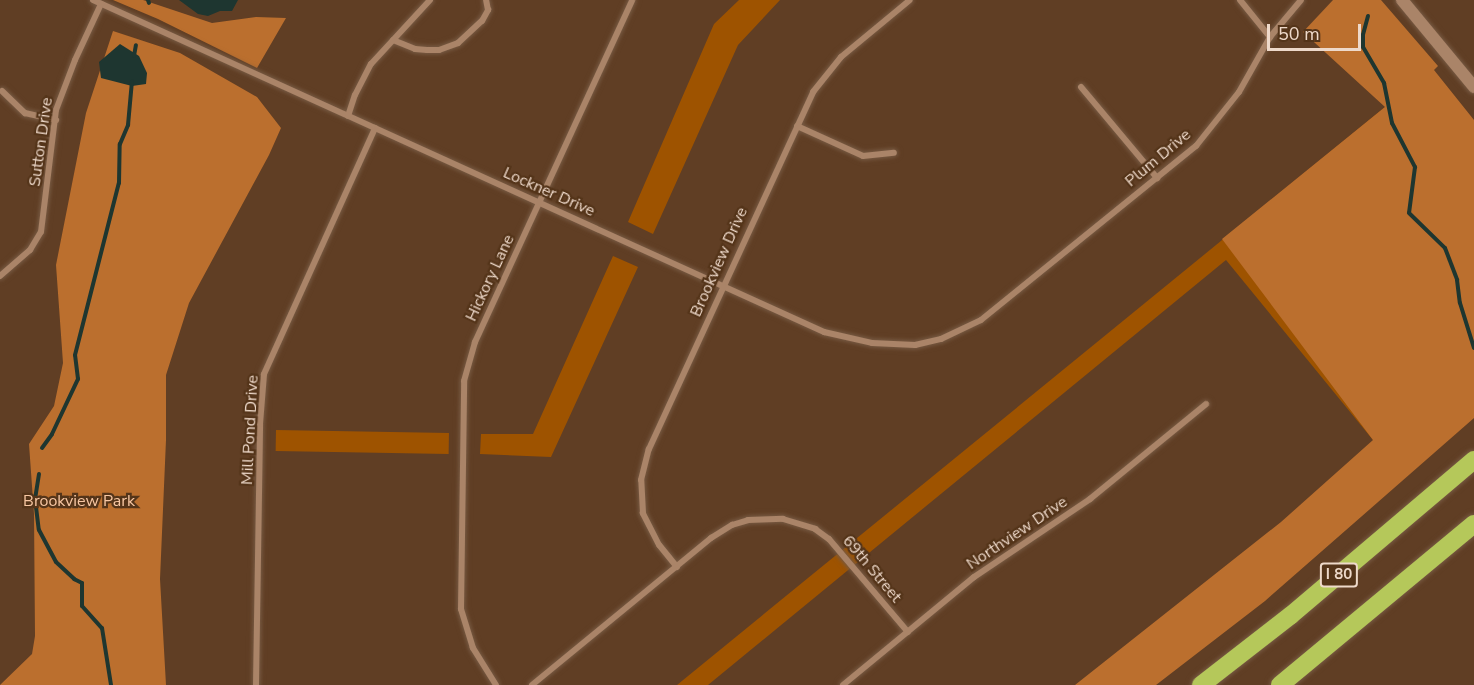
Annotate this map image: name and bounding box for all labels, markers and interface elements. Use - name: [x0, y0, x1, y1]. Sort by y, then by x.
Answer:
- scale bar: [1270, 12, 1364, 50]
- text: 50 m: [1278, 22, 1320, 46]
- street label: Sutton Drive: [25, 96, 57, 188]
- street label: Plum Drive: [1121, 125, 1195, 191]
- street label: Lockner Drive: [500, 163, 598, 221]
- street label: Brookview Drive: [686, 204, 752, 320]
- street label: Hickory Lane: [462, 232, 518, 324]
- street label: Mill Pond Drive: [238, 375, 262, 485]
- park label: Brookview Park: [23, 491, 135, 511]
- street label: Northview Drive: [963, 492, 1071, 574]
- street label: 69th Street: [838, 532, 906, 606]
- road number: I 80: [1320, 563, 1358, 587]

